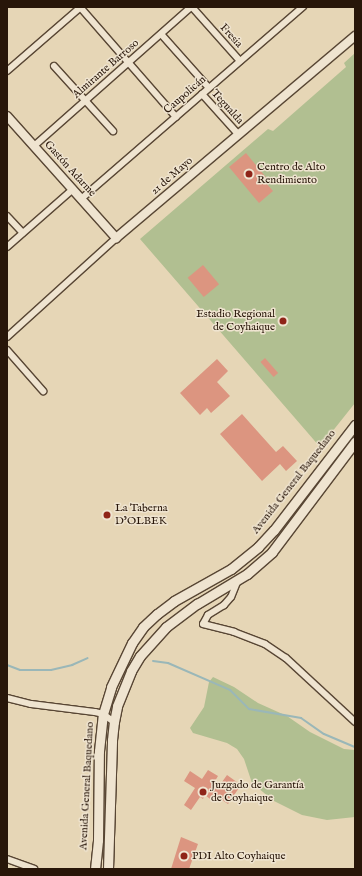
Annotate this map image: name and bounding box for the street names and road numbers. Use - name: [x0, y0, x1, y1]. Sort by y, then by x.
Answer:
- street label: Fresia: [217, 21, 245, 51]
- street label: Almirante Barroso: [70, 37, 142, 101]
- street label: Caupolicán: [161, 73, 209, 117]
- street label: Tegualda: [208, 87, 246, 127]
- street label: Gastón Adarme: [41, 138, 99, 200]
- street label: 21 de Mayo: [148, 154, 196, 198]
- street label: Avenida General Baquedano: [249, 427, 339, 537]
- street label: Avenida General Baquedano: [77, 722, 97, 850]

